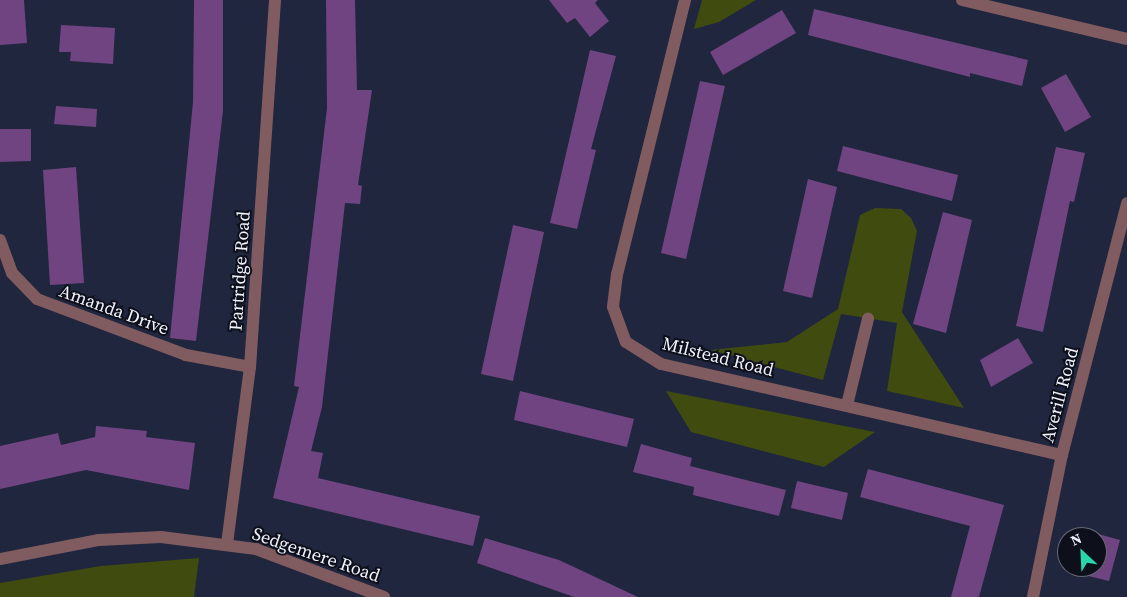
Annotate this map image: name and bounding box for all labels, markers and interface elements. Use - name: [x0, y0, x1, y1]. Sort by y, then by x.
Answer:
- street label: Partridge Road: [225, 210, 255, 332]
- street label: Amanda Drive: [56, 280, 172, 340]
- street label: Milstead Road: [660, 333, 776, 381]
- street label: Averill Road: [1037, 345, 1083, 445]
- street label: Sedgemere Road: [249, 523, 383, 587]
- north arrow: [1057, 527, 1107, 577]
- text: N: [1067, 528, 1085, 551]

